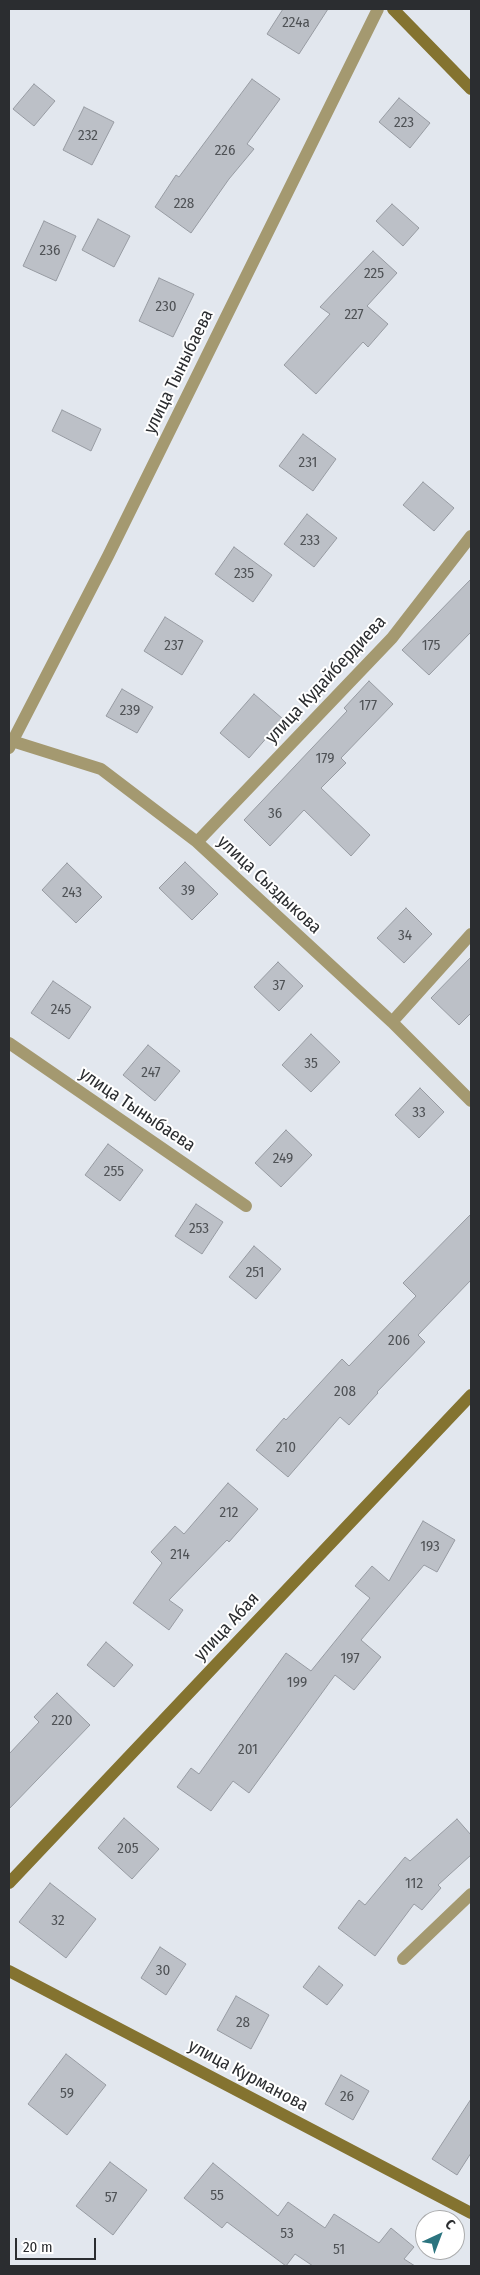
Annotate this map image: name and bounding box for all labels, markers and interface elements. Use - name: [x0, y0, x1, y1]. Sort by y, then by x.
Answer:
- house number: 224а: [282, 14, 310, 32]
- house number: 223: [394, 114, 414, 132]
- house number: 232: [78, 127, 98, 145]
- house number: 226: [215, 142, 235, 160]
- house number: 228: [174, 195, 194, 213]
- house number: 236: [40, 242, 60, 260]
- house number: 225: [364, 265, 384, 283]
- house number: 230: [155, 298, 177, 316]
- street label: улица Тыныбаева: [140, 306, 218, 438]
- house number: 227: [344, 306, 364, 324]
- house number: 231: [299, 454, 317, 472]
- house number: 233: [300, 532, 320, 550]
- house number: 235: [234, 565, 254, 583]
- street label: улица Кудайбердиева: [261, 612, 391, 748]
- house number: 237: [164, 637, 184, 655]
- house number: 175: [422, 637, 440, 655]
- house number: 177: [359, 697, 377, 715]
- house number: 239: [120, 702, 140, 720]
- house number: 179: [316, 750, 334, 768]
- house number: 36: [268, 805, 282, 823]
- street label: улица Сыздыкова: [212, 831, 326, 939]
- house number: 39: [181, 882, 195, 900]
- house number: 243: [62, 884, 82, 902]
- house number: 34: [398, 927, 412, 945]
- house number: 37: [273, 977, 285, 995]
- house number: 245: [51, 1001, 71, 1019]
- house number: 35: [304, 1055, 318, 1073]
- street label: улица Тыныбаева: [75, 1063, 199, 1157]
- house number: 247: [141, 1064, 161, 1082]
- house number: 33: [412, 1104, 426, 1122]
- house number: 249: [273, 1150, 293, 1168]
- house number: 255: [104, 1163, 124, 1181]
- house number: 253: [189, 1220, 209, 1238]
- house number: 251: [246, 1264, 264, 1282]
- house number: 206: [388, 1332, 410, 1350]
- house number: 208: [334, 1383, 356, 1401]
- house number: 210: [276, 1439, 296, 1457]
- house number: 212: [220, 1504, 238, 1522]
- house number: 193: [420, 1538, 440, 1556]
- house number: 214: [170, 1546, 190, 1564]
- street label: улица Абая: [190, 1588, 264, 1666]
- house number: 197: [340, 1650, 360, 1668]
- house number: 199: [287, 1674, 307, 1692]
- house number: 220: [51, 1712, 73, 1730]
- house number: 201: [238, 1741, 258, 1759]
- house number: 205: [117, 1840, 139, 1858]
- house number: 112: [405, 1875, 423, 1893]
- house number: 32: [51, 1912, 65, 1930]
- house number: 30: [156, 1962, 170, 1980]
- house number: 28: [236, 2014, 250, 2032]
- street label: улица Курманова: [184, 2035, 312, 2117]
- house number: 59: [60, 2085, 74, 2103]
- house number: 26: [340, 2088, 354, 2106]
- house number: 55: [210, 2187, 224, 2205]
- house number: 57: [105, 2189, 117, 2207]
- north arrow: [415, 2210, 465, 2260]
- text: С: [441, 2216, 458, 2233]
- house number: 53: [280, 2225, 294, 2243]
- scale bar: [18, 2228, 99, 2260]
- text: 20 m: [23, 2238, 53, 2256]
- house number: 51: [333, 2241, 345, 2259]

